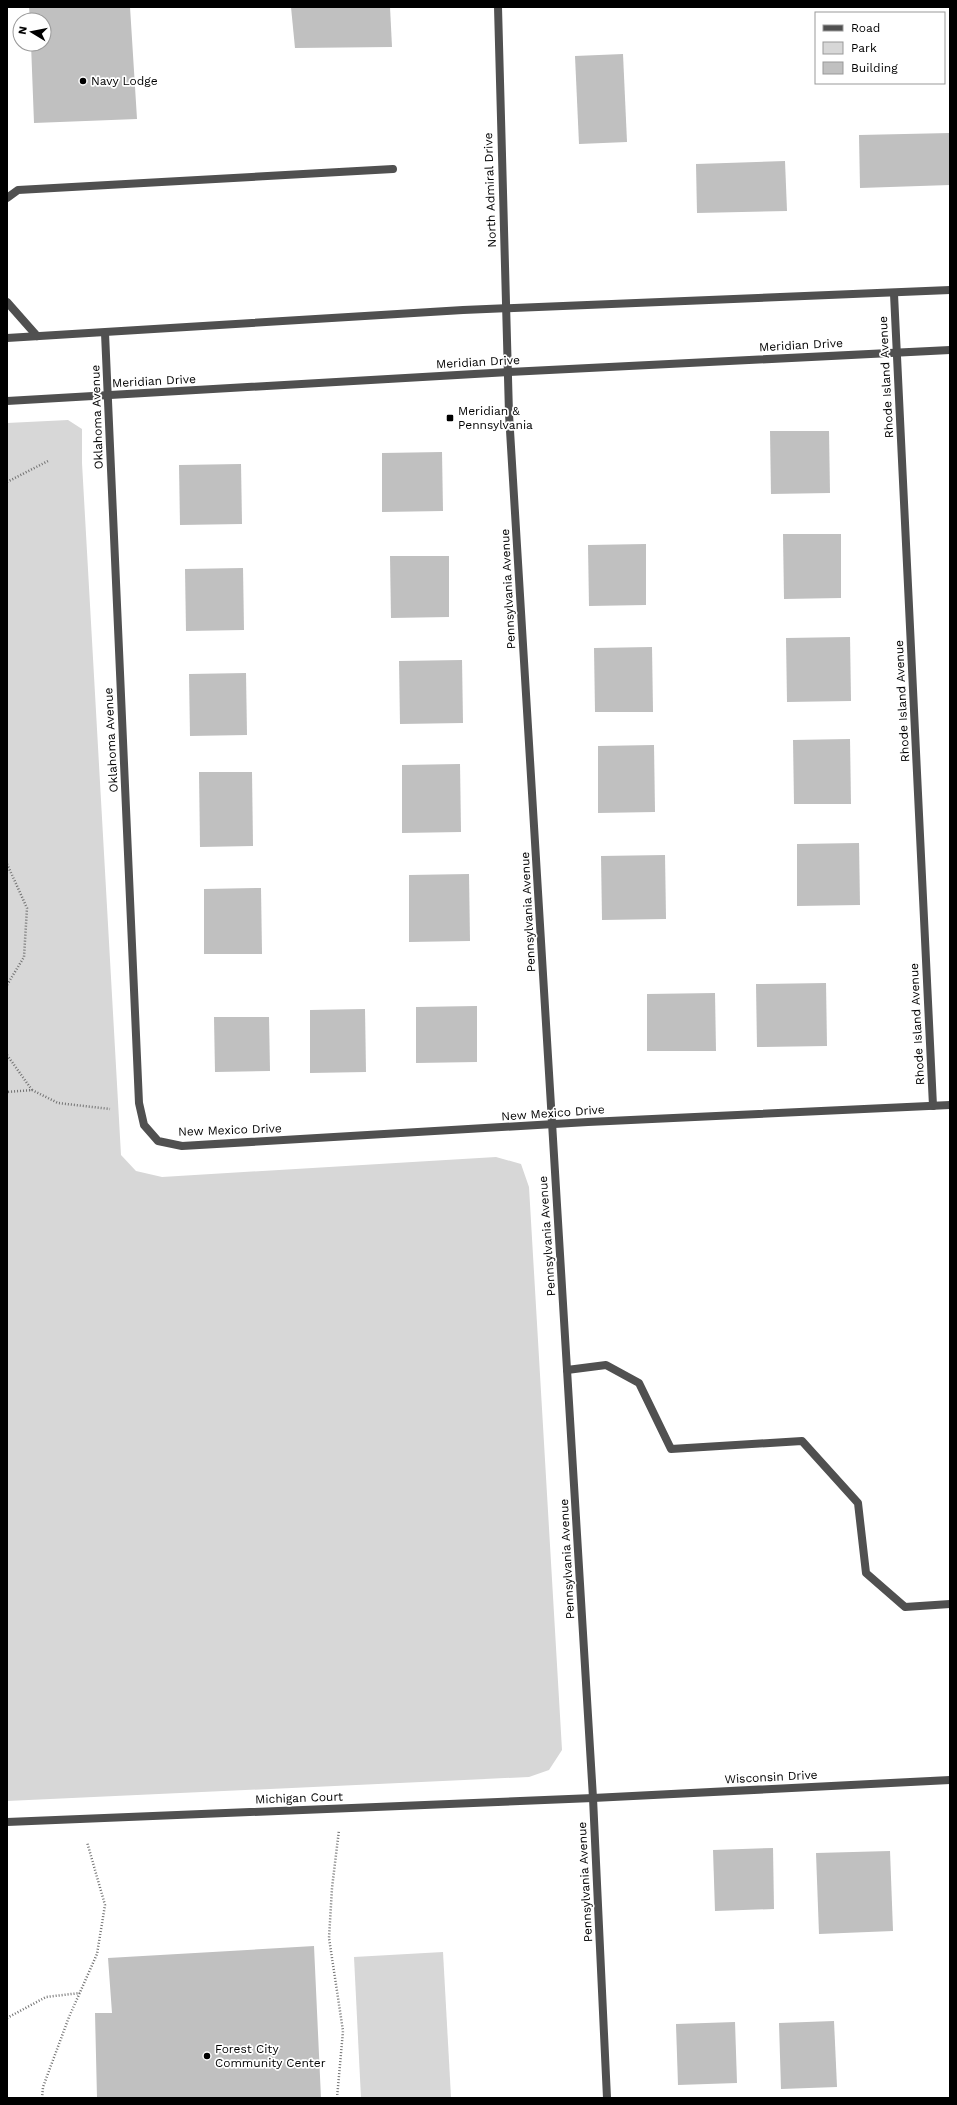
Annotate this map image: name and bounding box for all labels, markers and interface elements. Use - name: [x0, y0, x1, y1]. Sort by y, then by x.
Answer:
- north arrow: [12, 12, 52, 52]
- legend: [815, 12, 945, 84]
- text: Road: [851, 21, 880, 35]
- text: N: [16, 25, 30, 35]
- text: Park: [851, 41, 877, 55]
- text: Building: [851, 61, 898, 75]
- place label: Navy Lodge: [91, 74, 158, 88]
- marker: Navy Lodge: [78, 76, 88, 86]
- street label: North Admiral Drive: [481, 132, 499, 248]
- street label: Rhode Island Avenue: [876, 315, 896, 438]
- street label: Meridian Drive: [759, 336, 843, 354]
- street label: Meridian Drive: [436, 353, 520, 371]
- street label: Oklahoma Avenue: [88, 364, 106, 470]
- street label: Meridian Drive: [112, 372, 196, 390]
- place label: Meridian & Pennsylvania: [458, 404, 533, 432]
- marker: Meridian & Pennsylvania: [445, 413, 455, 423]
- street label: Pennsylvania Avenue: [498, 528, 518, 650]
- street label: Rhode Island Avenue: [892, 639, 912, 762]
- street label: Oklahoma Avenue: [101, 687, 121, 793]
- street label: Pennsylvania Avenue: [518, 851, 538, 973]
- street label: Rhode Island Avenue: [907, 962, 927, 1085]
- street label: New Mexico Drive: [501, 1102, 605, 1124]
- street label: New Mexico Drive: [178, 1121, 282, 1139]
- street label: Pennsylvania Avenue: [536, 1175, 558, 1297]
- street label: Pennsylvania Avenue: [557, 1498, 577, 1620]
- street label: Wisconsin Drive: [724, 1768, 818, 1786]
- street label: Michigan Court: [255, 1789, 343, 1807]
- street label: Pennsylvania Avenue: [575, 1821, 595, 1943]
- place label: Forest City Community Center: [215, 2042, 326, 2070]
- marker: Forest City Community Center: [202, 2051, 212, 2061]

